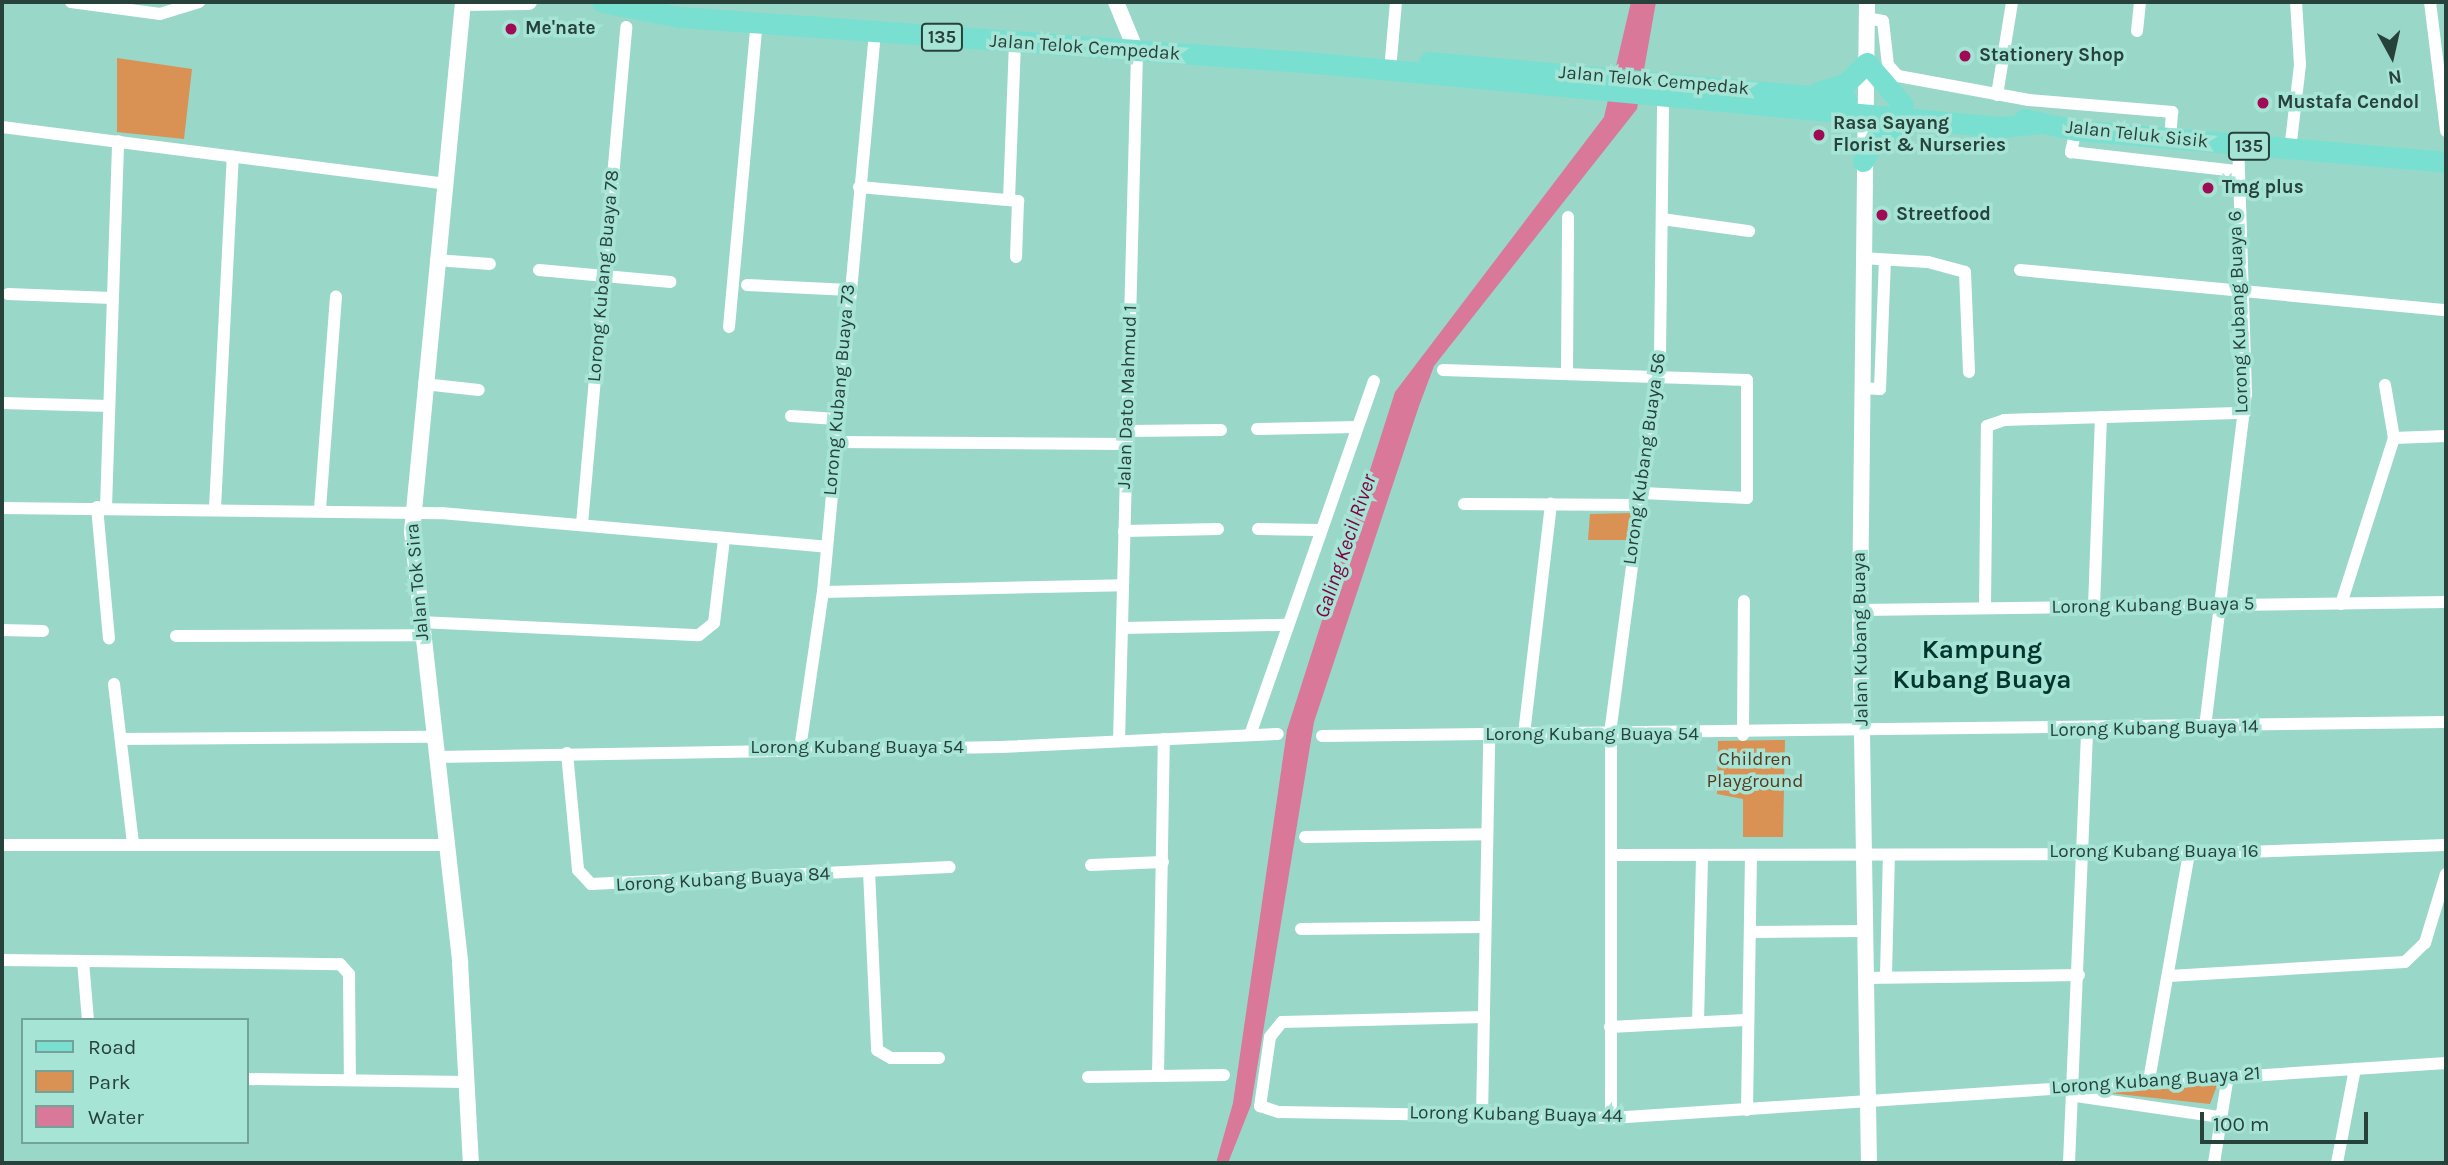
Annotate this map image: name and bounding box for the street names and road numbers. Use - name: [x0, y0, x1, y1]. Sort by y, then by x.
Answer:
- road number: 135: [919, 22, 965, 52]
- street label: Jalan Telok Cempedak: [989, 30, 1181, 66]
- street label: Jalan Telok Cempedak: [1558, 61, 1750, 101]
- street label: Jalan Teluk Sisik: [2065, 116, 2209, 154]
- road number: 135: [2226, 132, 2272, 160]
- street label: Lorong Kubang Buaya 78: [583, 169, 625, 383]
- street label: Lorong Kubang Buaya 6: [2224, 210, 2254, 414]
- street label: Lorong Kubang Buaya 73: [819, 283, 861, 497]
- street label: Jalan Dato Mahmud 1: [1113, 305, 1143, 489]
- street label: Lorong Kubang Buaya 56: [1619, 352, 1671, 566]
- street label: Jalan Tok Sira: [402, 522, 434, 642]
- street label: Jalan Kubang Buaya: [1848, 552, 1874, 726]
- street label: Lorong Kubang Buaya 5: [2051, 593, 2255, 619]
- street label: Lorong Kubang Buaya 14: [2049, 716, 2259, 742]
- street label: Lorong Kubang Buaya 54: [1485, 724, 1699, 746]
- street label: Lorong Kubang Buaya 54: [750, 737, 964, 759]
- street label: Lorong Kubang Buaya 16: [2049, 841, 2259, 863]
- street label: Lorong Kubang Buaya 84: [615, 863, 831, 897]
- street label: Lorong Kubang Buaya 21: [2051, 1062, 2261, 1100]
- street label: Lorong Kubang Buaya 44: [1409, 1102, 1623, 1128]

